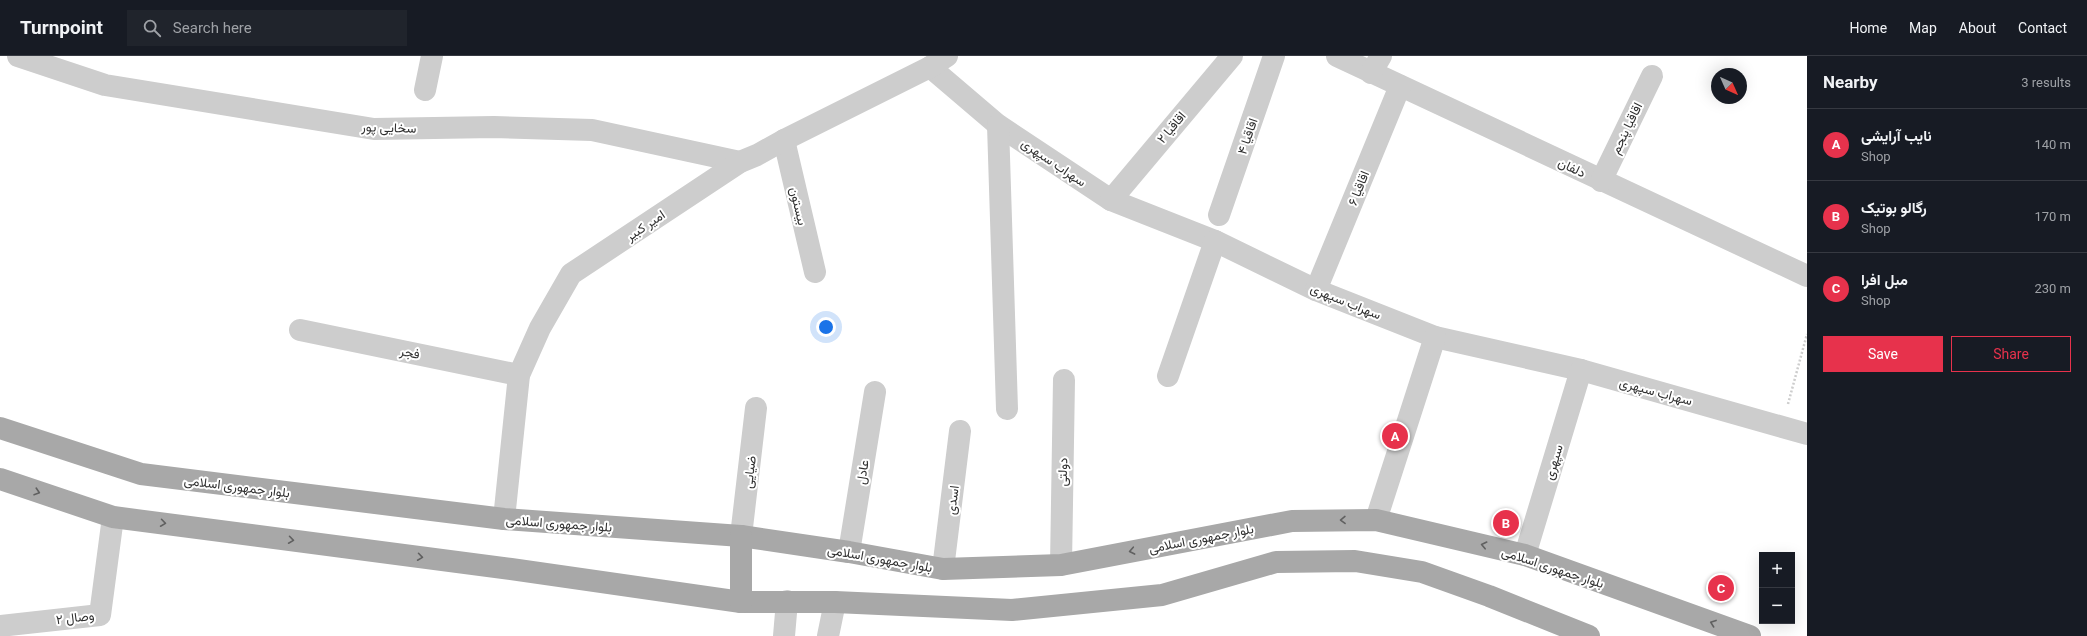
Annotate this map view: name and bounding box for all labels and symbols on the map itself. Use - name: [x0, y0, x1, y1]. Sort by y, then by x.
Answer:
- north arrow: [1711, 68, 1747, 104]
- street label: اقاقیا پنجم: [1608, 100, 1647, 157]
- street label: اقاقیا ۲: [1154, 109, 1189, 146]
- street label: اقاقیا ۴: [1234, 116, 1261, 156]
- street label: سخایی پور: [360, 119, 417, 138]
- street label: سهراب سپهری: [1017, 135, 1089, 191]
- street label: دلفان: [1555, 155, 1588, 181]
- street label: اقاقیا ۶: [1345, 169, 1372, 208]
- street label: بیستون: [786, 186, 810, 227]
- street label: امیر کبیر: [622, 207, 668, 245]
- street label: سهراب سپهری: [1308, 280, 1383, 324]
- your location: [816, 317, 836, 337]
- street label: فجر: [398, 343, 421, 363]
- street label: سهراب سپهری: [1617, 375, 1694, 410]
- pin: A: [1382, 421, 1408, 451]
- street label: سپهری: [1541, 443, 1568, 482]
- street label: ضیایی: [740, 455, 760, 490]
- street label: دولتی: [1055, 457, 1071, 487]
- street label: عادل: [853, 458, 873, 486]
- street label: بلوار جمهوری اسلامی: [183, 473, 291, 501]
- street label: اسدی: [943, 485, 963, 516]
- one-way arrow: [33, 487, 40, 496]
- pin: B: [1493, 508, 1519, 538]
- street label: بلوار جمهوری اسلامی: [505, 512, 613, 536]
- one-way arrow: [1340, 516, 1346, 524]
- one-way arrow: [159, 518, 166, 527]
- street label: بلوار جمهوری اسلامی: [1147, 521, 1255, 557]
- one-way arrow: [288, 535, 294, 544]
- street label: بلوار جمهوری اسلامی: [826, 542, 934, 576]
- one-way arrow: [1481, 542, 1487, 550]
- street label: بلوار جمهوری اسلامی: [1500, 544, 1606, 592]
- one-way arrow: [1129, 547, 1135, 555]
- one-way arrow: [417, 552, 423, 561]
- pin: C: [1708, 573, 1734, 603]
- street label: وصال ۲: [55, 608, 95, 628]
- one-way arrow: [1710, 619, 1717, 627]

